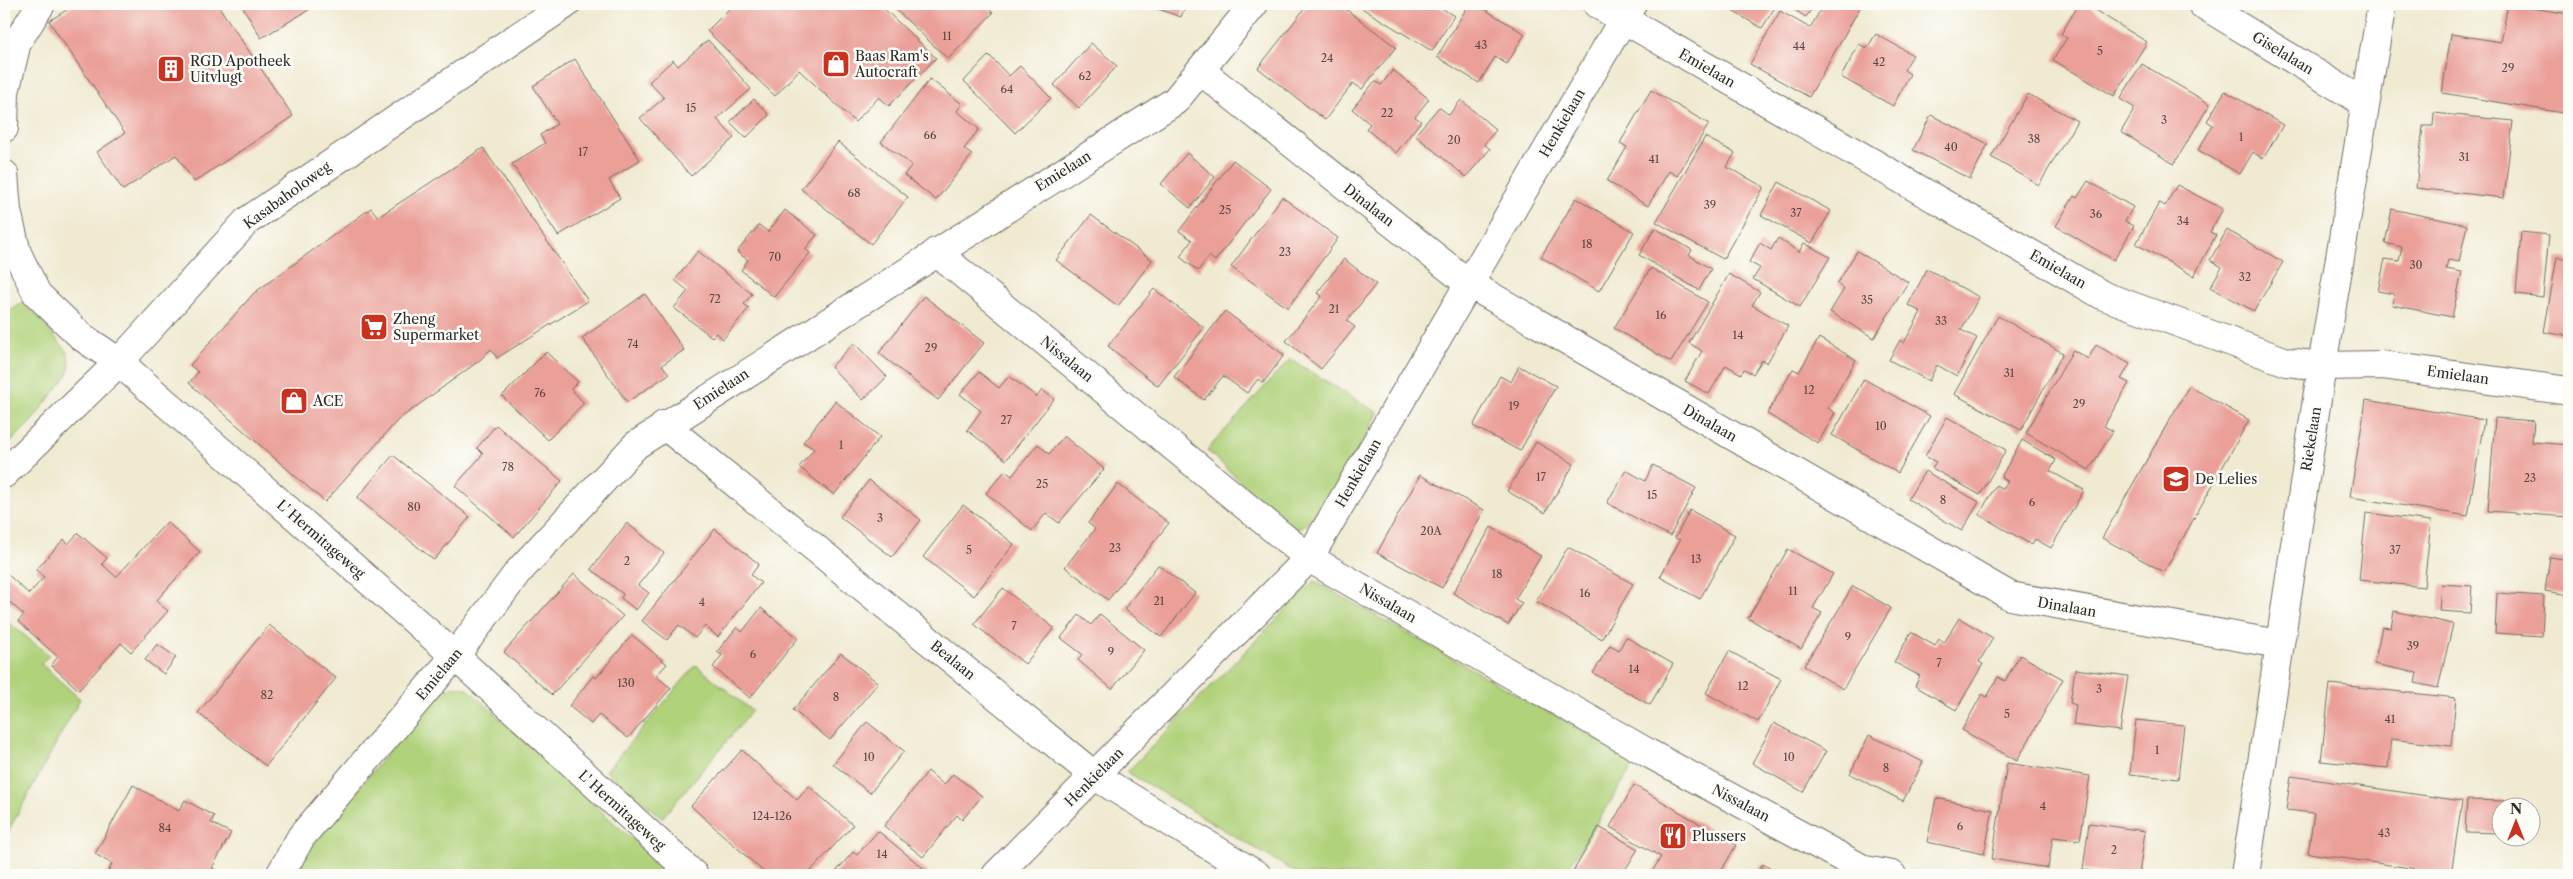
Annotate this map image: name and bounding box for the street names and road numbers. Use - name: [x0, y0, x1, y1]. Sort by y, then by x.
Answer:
- street label: Giselalaan: [2249, 28, 2317, 79]
- street label: Emielaan: [1675, 45, 1739, 92]
- street label: Henkielaan: [1535, 85, 1589, 160]
- street label: Emielaan: [1032, 147, 1094, 195]
- street label: Kasabaholoweg: [240, 157, 335, 233]
- street label: Dinalaan: [1340, 180, 1398, 231]
- street label: Emielaan: [2026, 246, 2090, 293]
- street label: Nissalaan: [1037, 332, 1097, 386]
- street label: Emielaan: [2426, 362, 2490, 388]
- street label: Emielaan: [690, 364, 752, 414]
- street label: Dinalaan: [1680, 400, 1740, 446]
- street label: Riekelaan: [2297, 405, 2325, 473]
- street label: Henkielaan: [1331, 435, 1385, 510]
- street label: L' Hermitageweg: [273, 496, 369, 583]
- street label: Nissalaan: [1356, 579, 1420, 627]
- street label: Dinalaan: [2036, 593, 2098, 621]
- street label: Bealaan: [927, 636, 979, 684]
- street label: Emielaan: [412, 644, 466, 704]
- street label: Henkielaan: [1061, 744, 1127, 810]
- street label: L' Hermitageweg: [575, 766, 670, 854]
- street label: Nissalaan: [1709, 780, 1773, 826]

